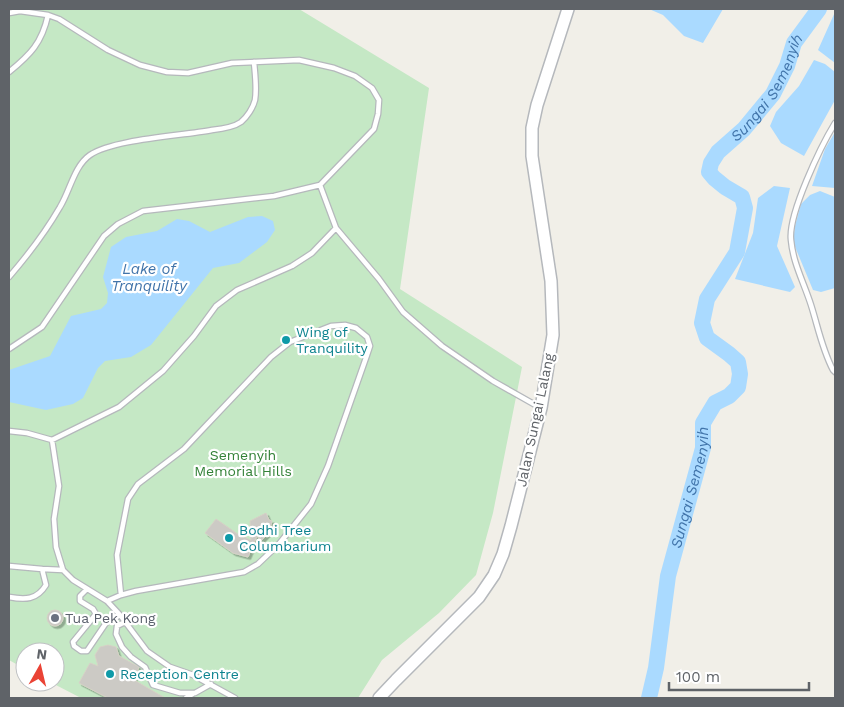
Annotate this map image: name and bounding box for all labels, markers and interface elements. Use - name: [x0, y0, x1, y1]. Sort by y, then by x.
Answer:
- water label: Sungai Semenyih: [727, 30, 807, 146]
- water label: Lake of Tranquility: [111, 260, 188, 295]
- place label: Wing of Tranquility: [296, 324, 369, 356]
- marker: Wing of Tranquility: [280, 334, 292, 346]
- street label: Jalan Sungai Lalang: [513, 351, 557, 488]
- water label: Sungai Semenyih: [667, 427, 712, 550]
- park label: Semenyih Memorial Hills: [194, 447, 292, 479]
- place label: Bodhi Tree Columbarium: [239, 522, 331, 554]
- marker: Bodhi Tree Columbarium: [223, 532, 235, 544]
- place label: Tua Pek Kong: [65, 610, 156, 626]
- marker: Tua Pek Kong: [49, 612, 61, 624]
- north arrow: [15, 642, 65, 692]
- text: N: [36, 645, 48, 663]
- scale bar: [669, 660, 809, 692]
- place label: Reception Centre: [120, 666, 239, 682]
- marker: Reception Centre: [104, 668, 116, 680]
- text: 100 m: [676, 668, 720, 686]

